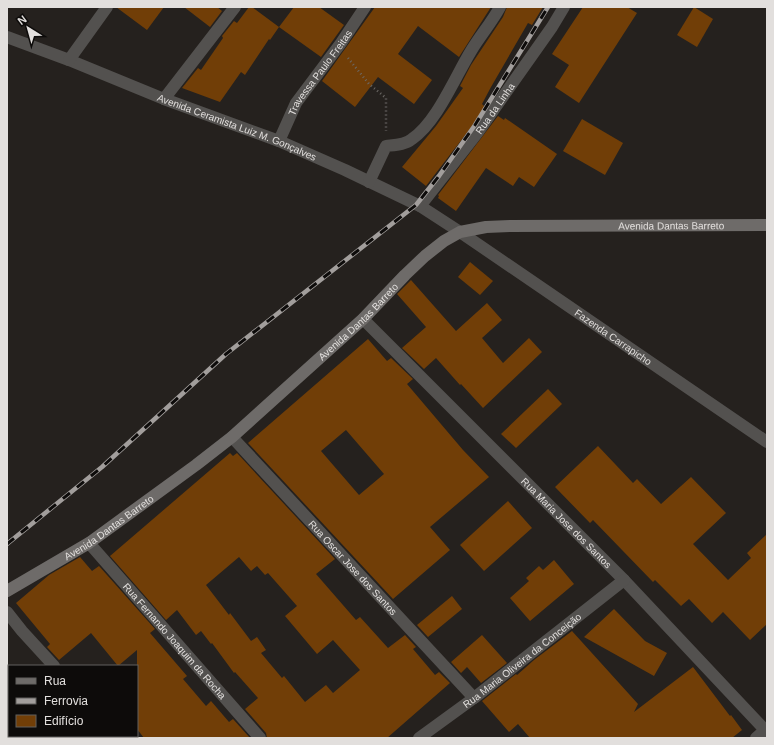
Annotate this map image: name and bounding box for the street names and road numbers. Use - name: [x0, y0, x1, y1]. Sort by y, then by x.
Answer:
- street label: Travessa Paulo Freitas: [286, 28, 354, 117]
- street label: Rua da Linha: [473, 81, 517, 136]
- street label: Avenida Ceramista Luiz M. Gonçalves: [156, 92, 318, 163]
- street label: Avenida Dantas Barreto: [618, 220, 725, 232]
- street label: Avenida Dantas Barreto: [316, 281, 401, 363]
- street label: Fazenda Carrapicho: [573, 307, 654, 368]
- street label: Rua Maria Jose dos Santos: [519, 476, 614, 570]
- street label: Avenida Dantas Barreto: [62, 493, 156, 562]
- street label: Rua Oscar Jose dos Santos: [306, 518, 399, 617]
- street label: Rua Fernando Joaquim da Rocha: [121, 581, 228, 701]
- street label: Rua Maria Oliveira da Conceição: [461, 611, 584, 710]

